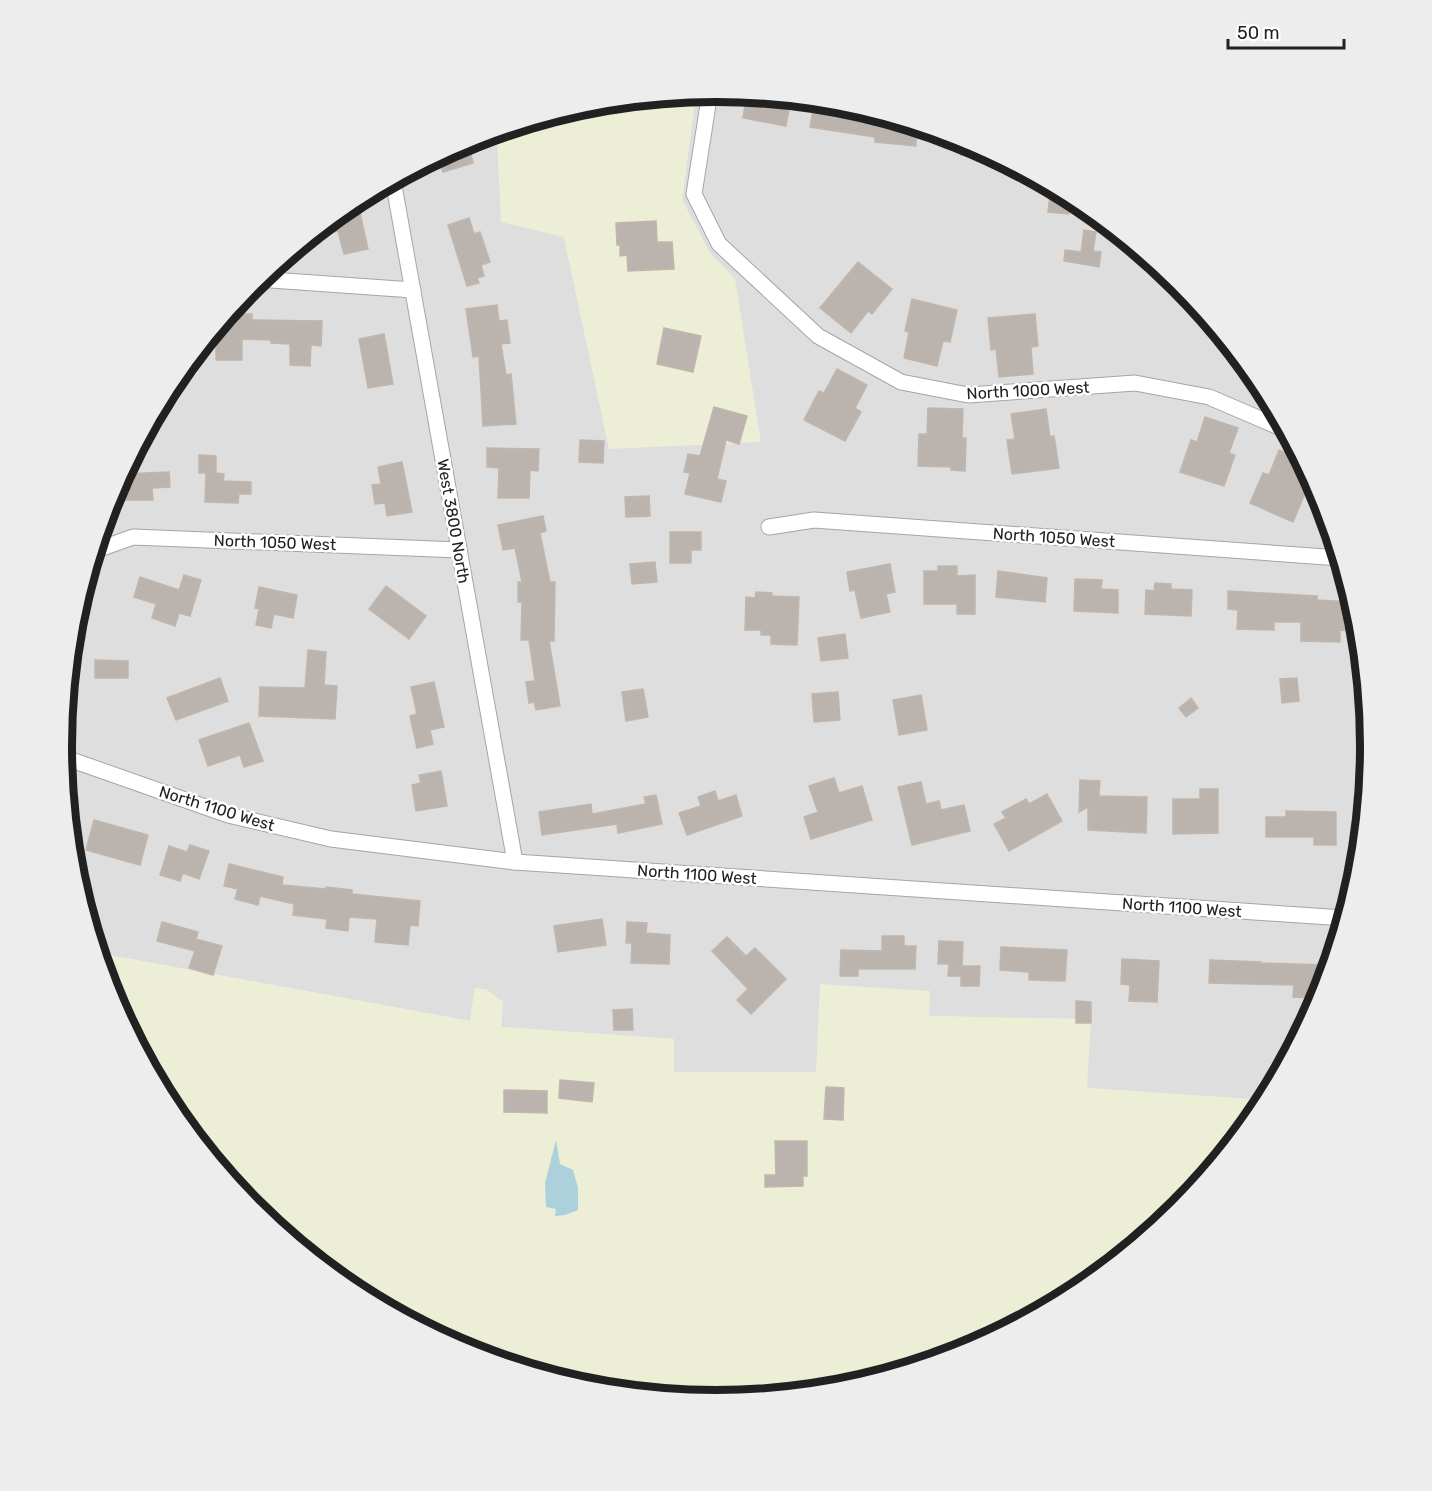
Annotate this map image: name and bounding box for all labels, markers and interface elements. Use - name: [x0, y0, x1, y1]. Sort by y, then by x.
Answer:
- scale bar: [1228, 12, 1344, 50]
- text: 50 m: [1237, 22, 1280, 44]
- street label: North 1000 West: [966, 378, 1090, 403]
- street label: West 3800 North: [433, 457, 474, 585]
- street label: North 1050 West: [992, 524, 1116, 551]
- street label: North 1050 West: [213, 531, 337, 554]
- street label: North 1100 West: [157, 782, 277, 835]
- street label: North 1100 West: [637, 861, 757, 888]
- street label: North 1100 West: [1122, 894, 1242, 921]

